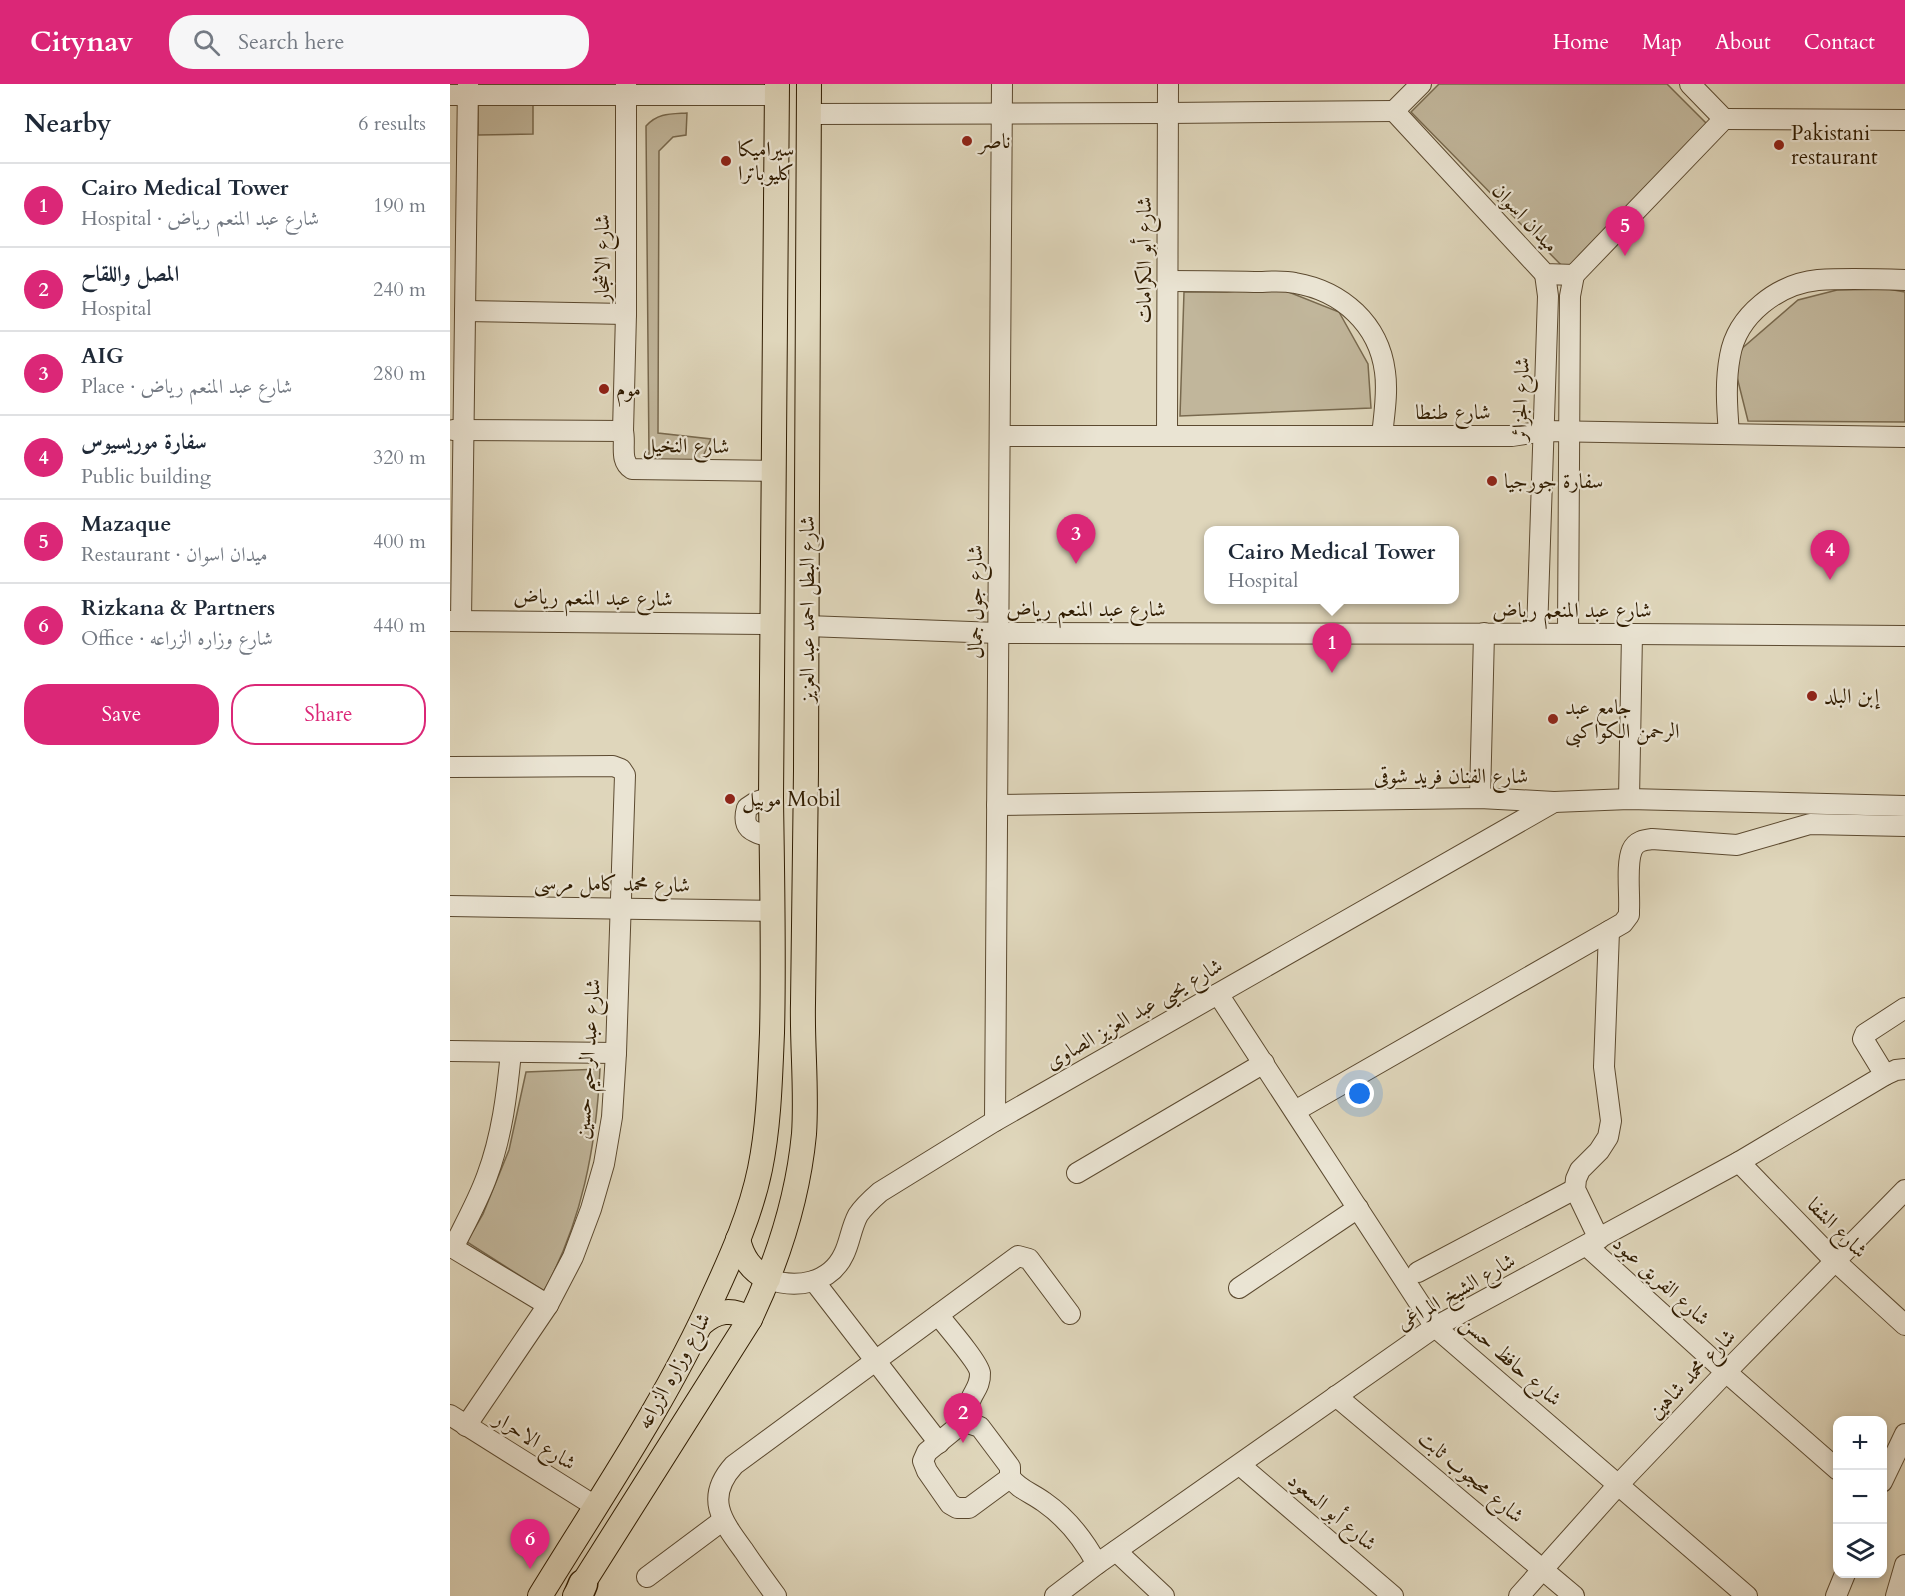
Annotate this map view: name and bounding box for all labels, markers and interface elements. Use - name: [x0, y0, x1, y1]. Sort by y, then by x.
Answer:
- search box: [169, 15, 589, 69]
- text: Citynav: [30, 23, 133, 61]
- icon: search: [190, 26, 223, 59]
- text: Search here: [238, 27, 345, 57]
- text: Home: [1553, 28, 1609, 57]
- text: Map: [1642, 28, 1682, 57]
- text: About: [1715, 28, 1771, 57]
- text: Contact: [1804, 28, 1875, 57]
- text: Nearby: [24, 106, 112, 141]
- text: 6 results: [358, 110, 426, 137]
- place label: Pakistani restaurant: [1791, 119, 1878, 172]
- place label: ناصر: [977, 127, 1011, 156]
- marker: ناصر: [960, 134, 974, 148]
- place label: سيراميكا كليوباترا: [738, 135, 795, 188]
- marker: Pakistani restaurant: [1772, 138, 1786, 152]
- marker: سيراميكا كليوباترا: [719, 154, 733, 168]
- text: Cairo Medical Tower: [81, 173, 289, 203]
- street label: ميدان اسوان: [1485, 177, 1565, 259]
- text: 1: [38, 192, 49, 219]
- text: 190 m: [373, 192, 426, 219]
- street label: شارع أبو الكرامات: [1129, 197, 1162, 323]
- text: Hospital · شارع عبد المنعم رياض: [81, 205, 319, 232]
- pin: 5: [1606, 206, 1644, 256]
- street label: شارع الاشجار: [588, 214, 620, 304]
- text: المصل واللقاح: [81, 259, 179, 289]
- text: 2: [38, 276, 49, 303]
- text: 240 m: [373, 276, 426, 303]
- text: Hospital: [81, 295, 152, 322]
- text: AIG: [81, 341, 124, 371]
- street label: شارع الجزائر: [1505, 356, 1540, 444]
- text: 3: [38, 360, 49, 387]
- text: 280 m: [373, 360, 426, 387]
- text: Place · شارع عبد المنعم رياض: [81, 373, 292, 400]
- place label: موم: [616, 375, 641, 407]
- marker: موم: [597, 382, 611, 396]
- street label: شارع طنطا: [1415, 398, 1491, 430]
- text: سفارة موريسيوس: [81, 427, 207, 457]
- street label: شارع النخيل: [642, 431, 730, 464]
- text: 4: [38, 444, 49, 471]
- text: 320 m: [373, 444, 426, 471]
- text: Public building: [81, 463, 211, 490]
- place label: سفارة جورجيا: [1504, 467, 1604, 496]
- marker: سفارة جورجيا: [1485, 474, 1499, 488]
- text: Mazaque: [81, 509, 171, 539]
- pin: 3: [1056, 514, 1096, 564]
- street label: شارع البطل احمد عبد العزيز: [793, 515, 825, 705]
- popup: [1204, 526, 1459, 604]
- text: 5: [38, 528, 49, 555]
- text: 400 m: [373, 528, 426, 555]
- pin: 4: [1810, 530, 1850, 580]
- text: Cairo Medical Tower: [1228, 537, 1435, 567]
- text: Restaurant · ميدان اسوان: [81, 541, 268, 568]
- street label: شارع جول جمال: [961, 545, 993, 659]
- text: Hospital: [1228, 567, 1298, 594]
- street label: شارع عبد المنعم رياض: [513, 582, 673, 619]
- text: Rizkana & Partners: [81, 593, 275, 623]
- street label: شارع عبد المنعم رياض: [1006, 595, 1166, 629]
- street label: شارع عبد المنعم رياض: [1492, 596, 1652, 630]
- text: 6: [38, 612, 49, 639]
- text: 440 m: [373, 612, 426, 639]
- pin: 1: [1312, 624, 1352, 673]
- text: Office · شارع وزاره الزراعه: [81, 625, 273, 652]
- place label: إبن البلد: [1824, 682, 1881, 711]
- button: Save: [24, 684, 219, 745]
- button: Share: [231, 684, 426, 745]
- marker: إبن البلد: [1805, 689, 1819, 703]
- place label: جامع عبد الرحمن الكواكبى: [1565, 693, 1680, 748]
- marker: جامع عبد الرحمن الكواكبى: [1546, 712, 1560, 726]
- street label: شارع الفنان فريد شوقى: [1374, 762, 1528, 794]
- place label: موبيل Mobil: [742, 785, 841, 814]
- marker: موبيل Mobil: [723, 792, 737, 806]
- street label: شارع محمد كامل مرسى: [534, 868, 690, 903]
- street label: شارع يحيى عبد العزيز الصاوى: [1040, 951, 1229, 1079]
- street label: شارع عبد الرحيم حسين: [568, 978, 614, 1141]
- your location: [1345, 1079, 1374, 1108]
- street label: شارع الشفا: [1798, 1191, 1874, 1267]
- street label: شارع الفريق عبود: [1604, 1229, 1716, 1335]
- street label: شارع الشيخ المراغى: [1391, 1246, 1523, 1341]
- street label: شارع وزاره الزراعه: [630, 1307, 721, 1436]
- street label: شارع حافظ حسن: [1452, 1309, 1568, 1415]
- street label: شارع محمد شاهين: [1642, 1323, 1745, 1428]
- pin: 2: [944, 1394, 982, 1443]
- street label: شارع الاحرار: [485, 1403, 581, 1480]
- map controls: [1833, 1416, 1887, 1578]
- button: +: [1833, 1416, 1887, 1470]
- street label: شارع محجوب ثابت: [1410, 1424, 1530, 1532]
- street label: شارع أبو السعود: [1279, 1465, 1383, 1560]
- button: −: [1833, 1470, 1887, 1524]
- pin: 6: [510, 1520, 550, 1569]
- button: layers: [1833, 1524, 1887, 1578]

